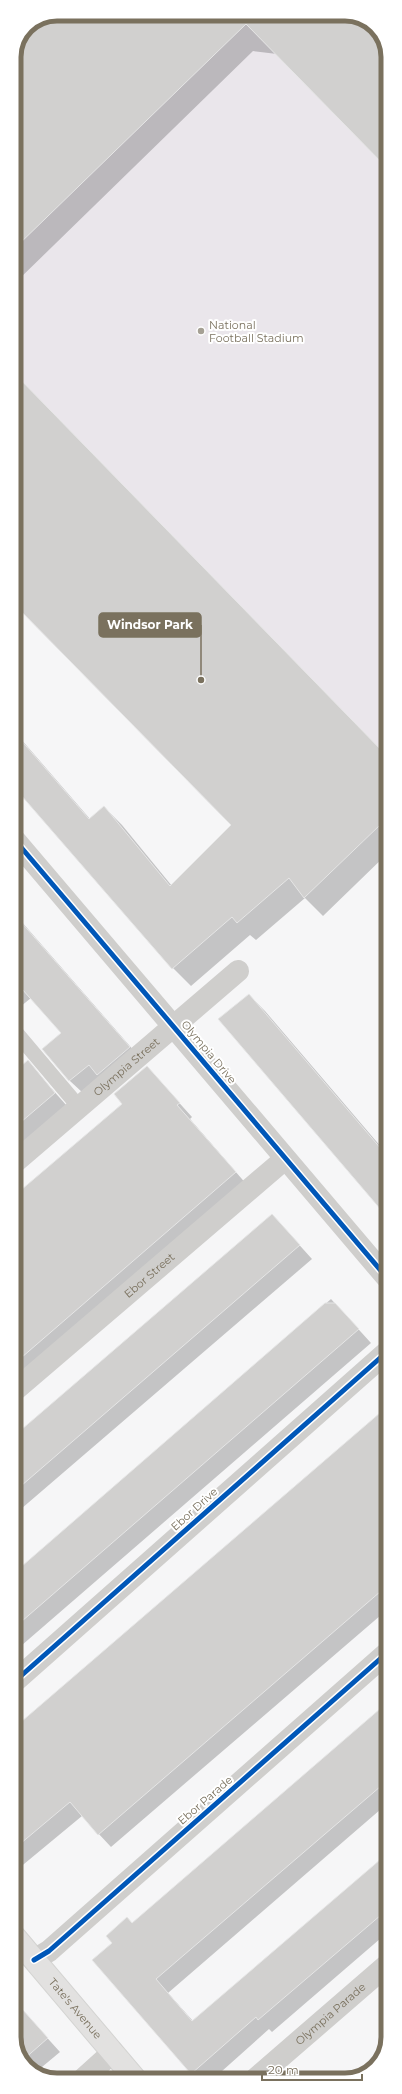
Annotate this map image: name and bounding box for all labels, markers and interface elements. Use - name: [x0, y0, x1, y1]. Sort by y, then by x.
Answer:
- place label: National Football Stadium: [209, 318, 304, 345]
- marker: National Football Stadium: [196, 326, 206, 336]
- callout: Windsor Park: [99, 613, 201, 637]
- text: Windsor Park: [107, 617, 193, 632]
- street label: Olympia Drive: [178, 1017, 240, 1087]
- street label: Olympia Street: [90, 1034, 163, 1099]
- street label: Ebor Street: [121, 1249, 178, 1301]
- street label: Ebor Drive: [168, 1484, 220, 1534]
- street label: Ebor Parade: [175, 1772, 235, 1828]
- street label: Tate's Avenue: [46, 1975, 105, 2042]
- street label: Olympia Parade: [292, 1979, 369, 2048]
- scale bar: [262, 2056, 362, 2082]
- text: 20 m: [268, 2062, 299, 2077]

